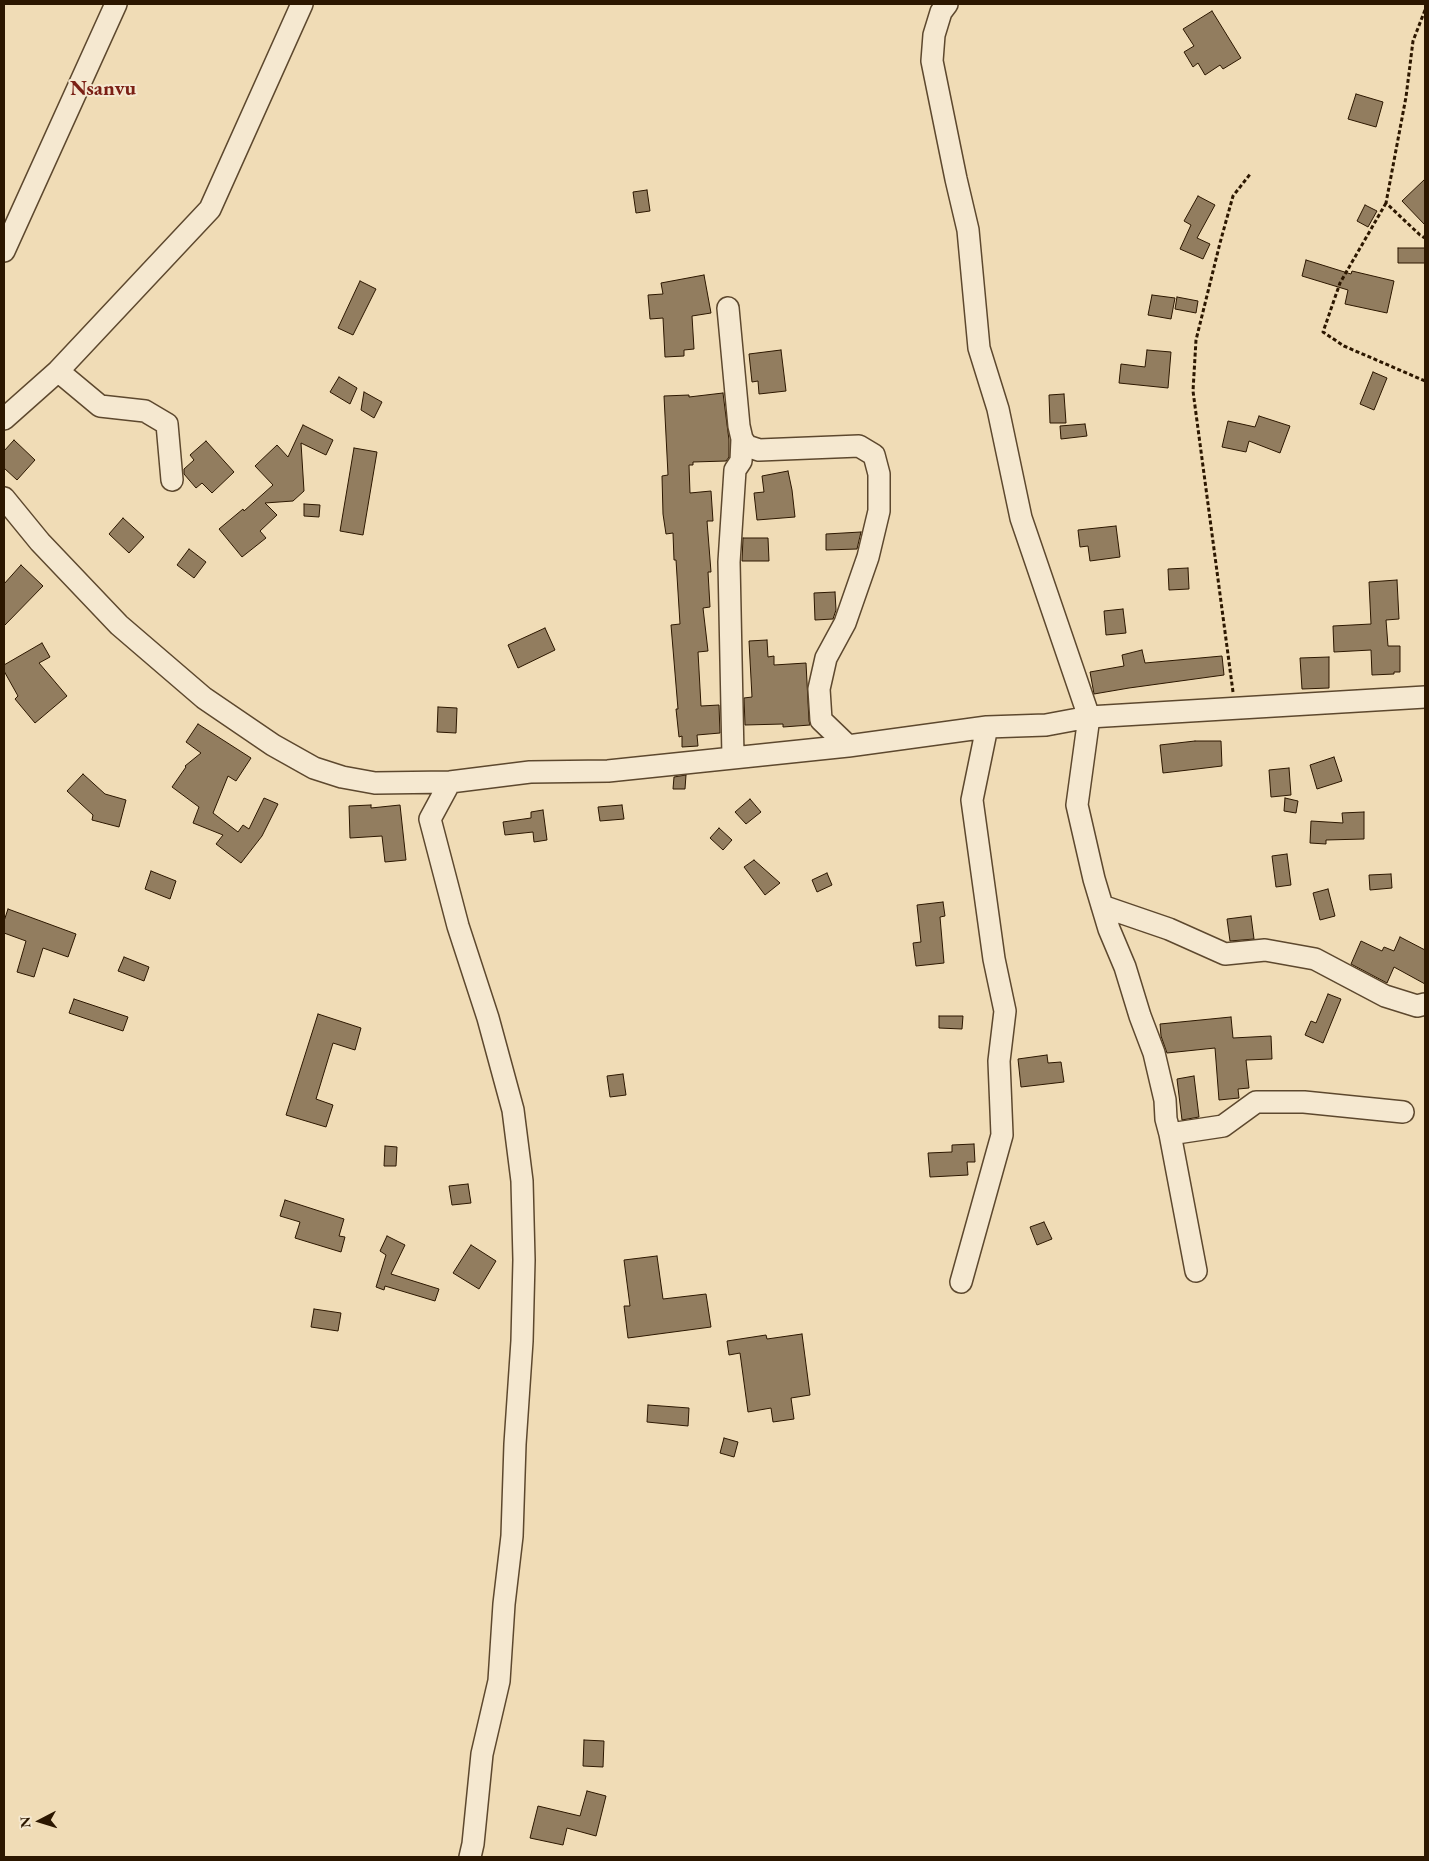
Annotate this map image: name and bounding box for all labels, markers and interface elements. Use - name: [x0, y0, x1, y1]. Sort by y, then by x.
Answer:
- district label: Nsanvu: [70, 76, 136, 102]
- north arrow: [15, 1796, 65, 1846]
- text: N: [16, 1816, 35, 1829]

